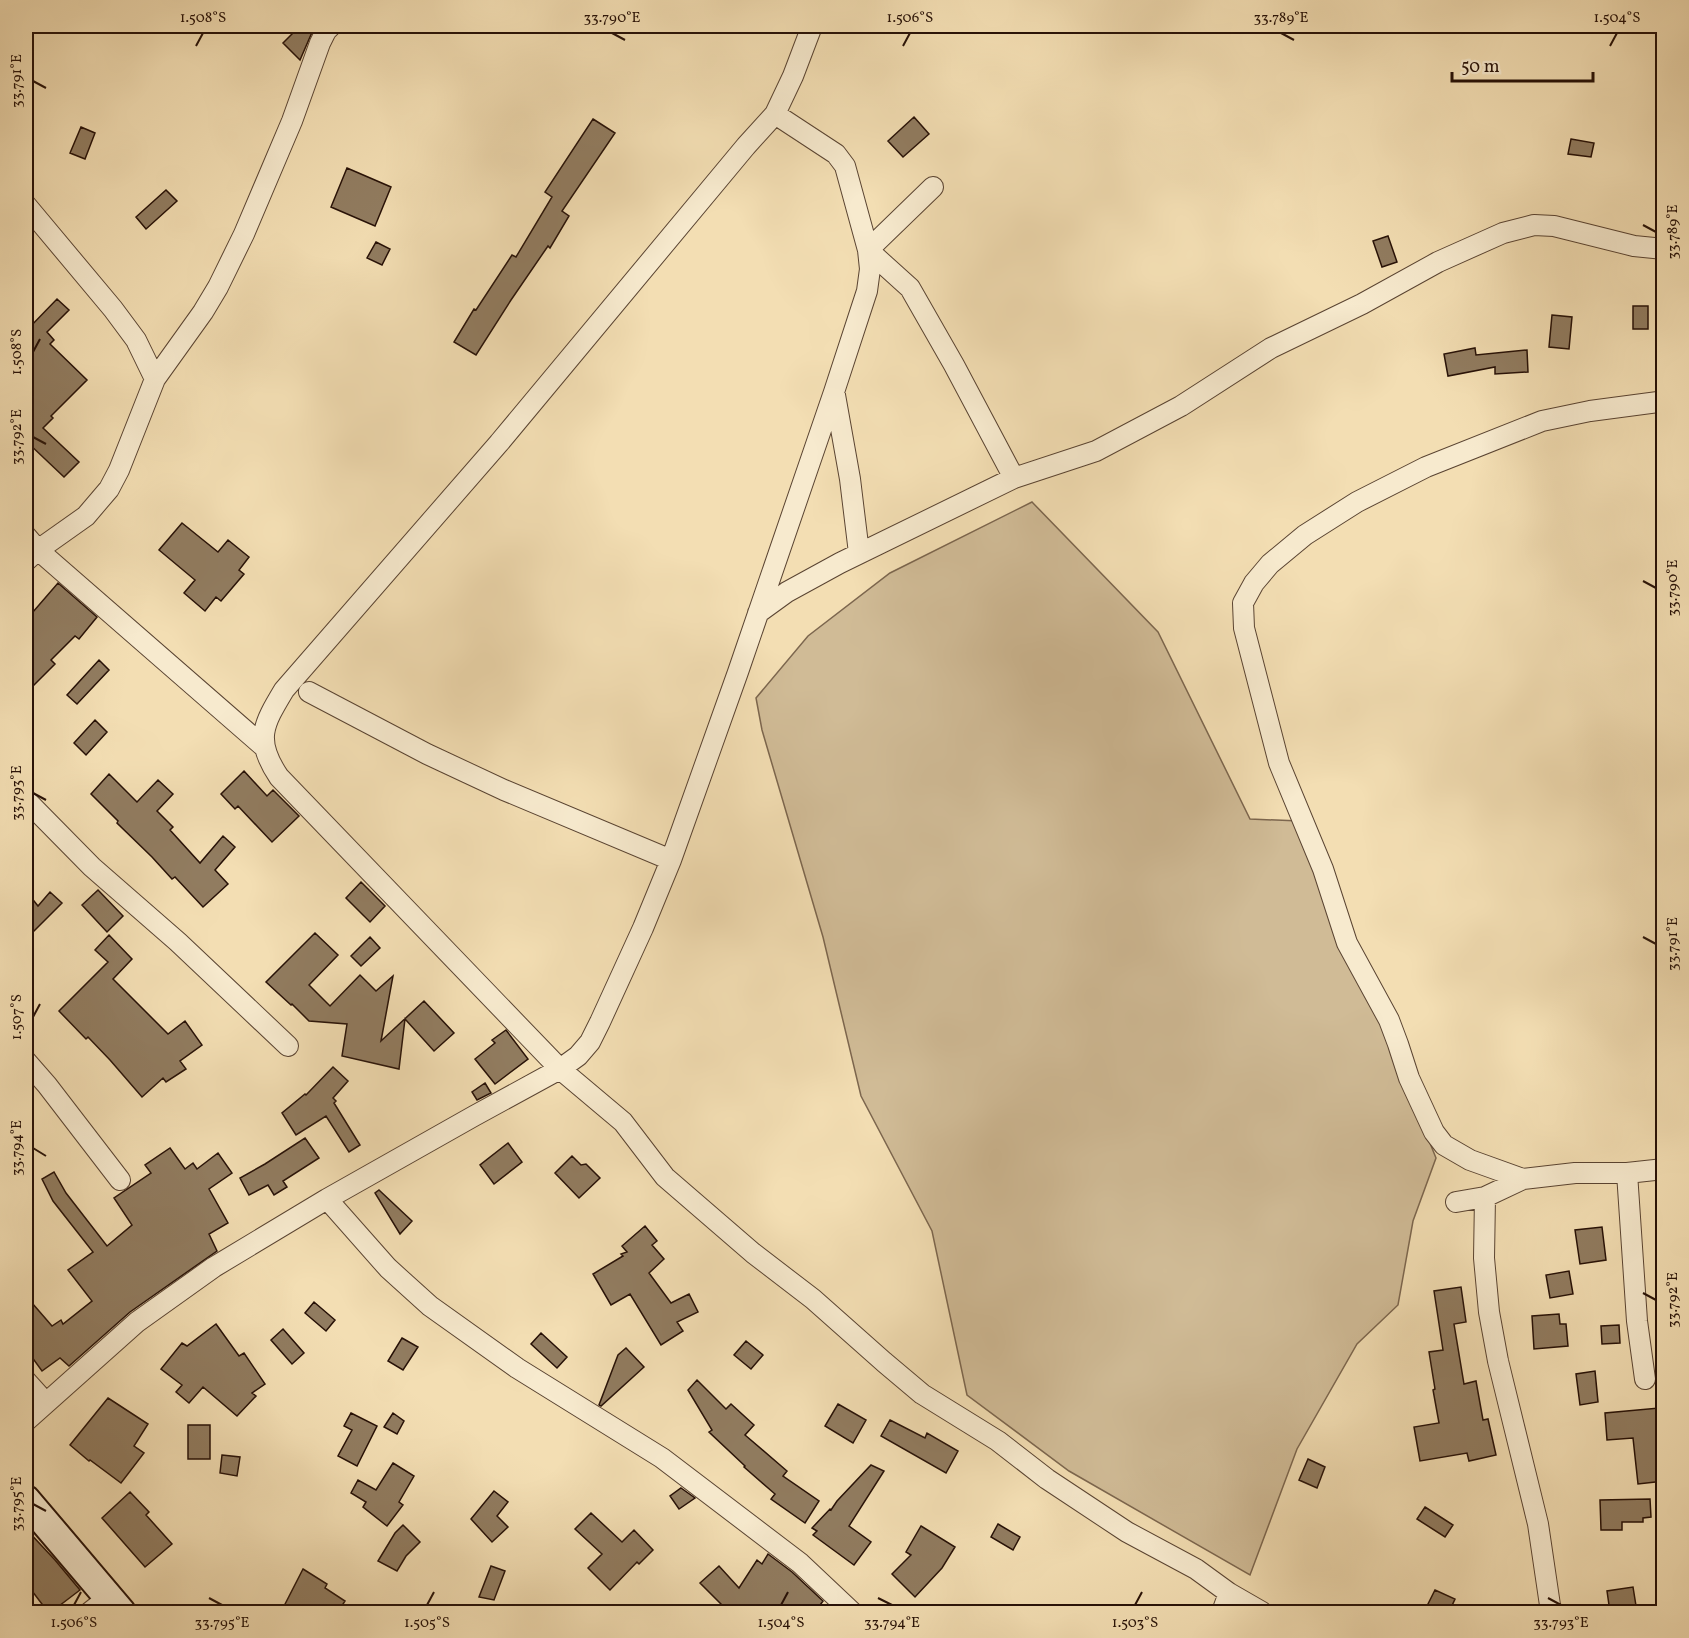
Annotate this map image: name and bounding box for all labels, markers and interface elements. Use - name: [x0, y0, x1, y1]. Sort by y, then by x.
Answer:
- text: 1.508°S: [180, 8, 226, 29]
- text: 33.790°E: [583, 8, 641, 29]
- text: 1.506°S: [887, 8, 933, 29]
- text: 33.789°E: [1253, 8, 1309, 29]
- text: 1.504°S: [1593, 8, 1641, 29]
- scale bar: [1452, 45, 1593, 83]
- text: 33.791°E: [7, 54, 28, 108]
- text: 50 m: [1461, 55, 1500, 80]
- text: 33.789°E: [1663, 204, 1684, 260]
- text: 1.508°S: [7, 329, 28, 375]
- text: 33.792°E: [7, 409, 28, 465]
- text: 33.790°E: [1663, 559, 1684, 617]
- text: 33.793°E: [7, 765, 28, 821]
- text: 33.791°E: [1663, 917, 1684, 971]
- text: 1.507°S: [7, 994, 28, 1040]
- text: 33.794°E: [7, 1120, 28, 1176]
- text: 33.792°E: [1663, 1272, 1684, 1328]
- text: 33.795°E: [7, 1476, 28, 1532]
- text: 1.506°S: [51, 1613, 97, 1634]
- text: 33.795°E: [194, 1613, 250, 1634]
- text: 1.505°S: [404, 1613, 450, 1634]
- text: 1.504°S: [757, 1613, 805, 1634]
- text: 33.794°E: [864, 1613, 920, 1634]
- text: 1.503°S: [1112, 1613, 1158, 1634]
- text: 33.793°E: [1533, 1613, 1589, 1634]

